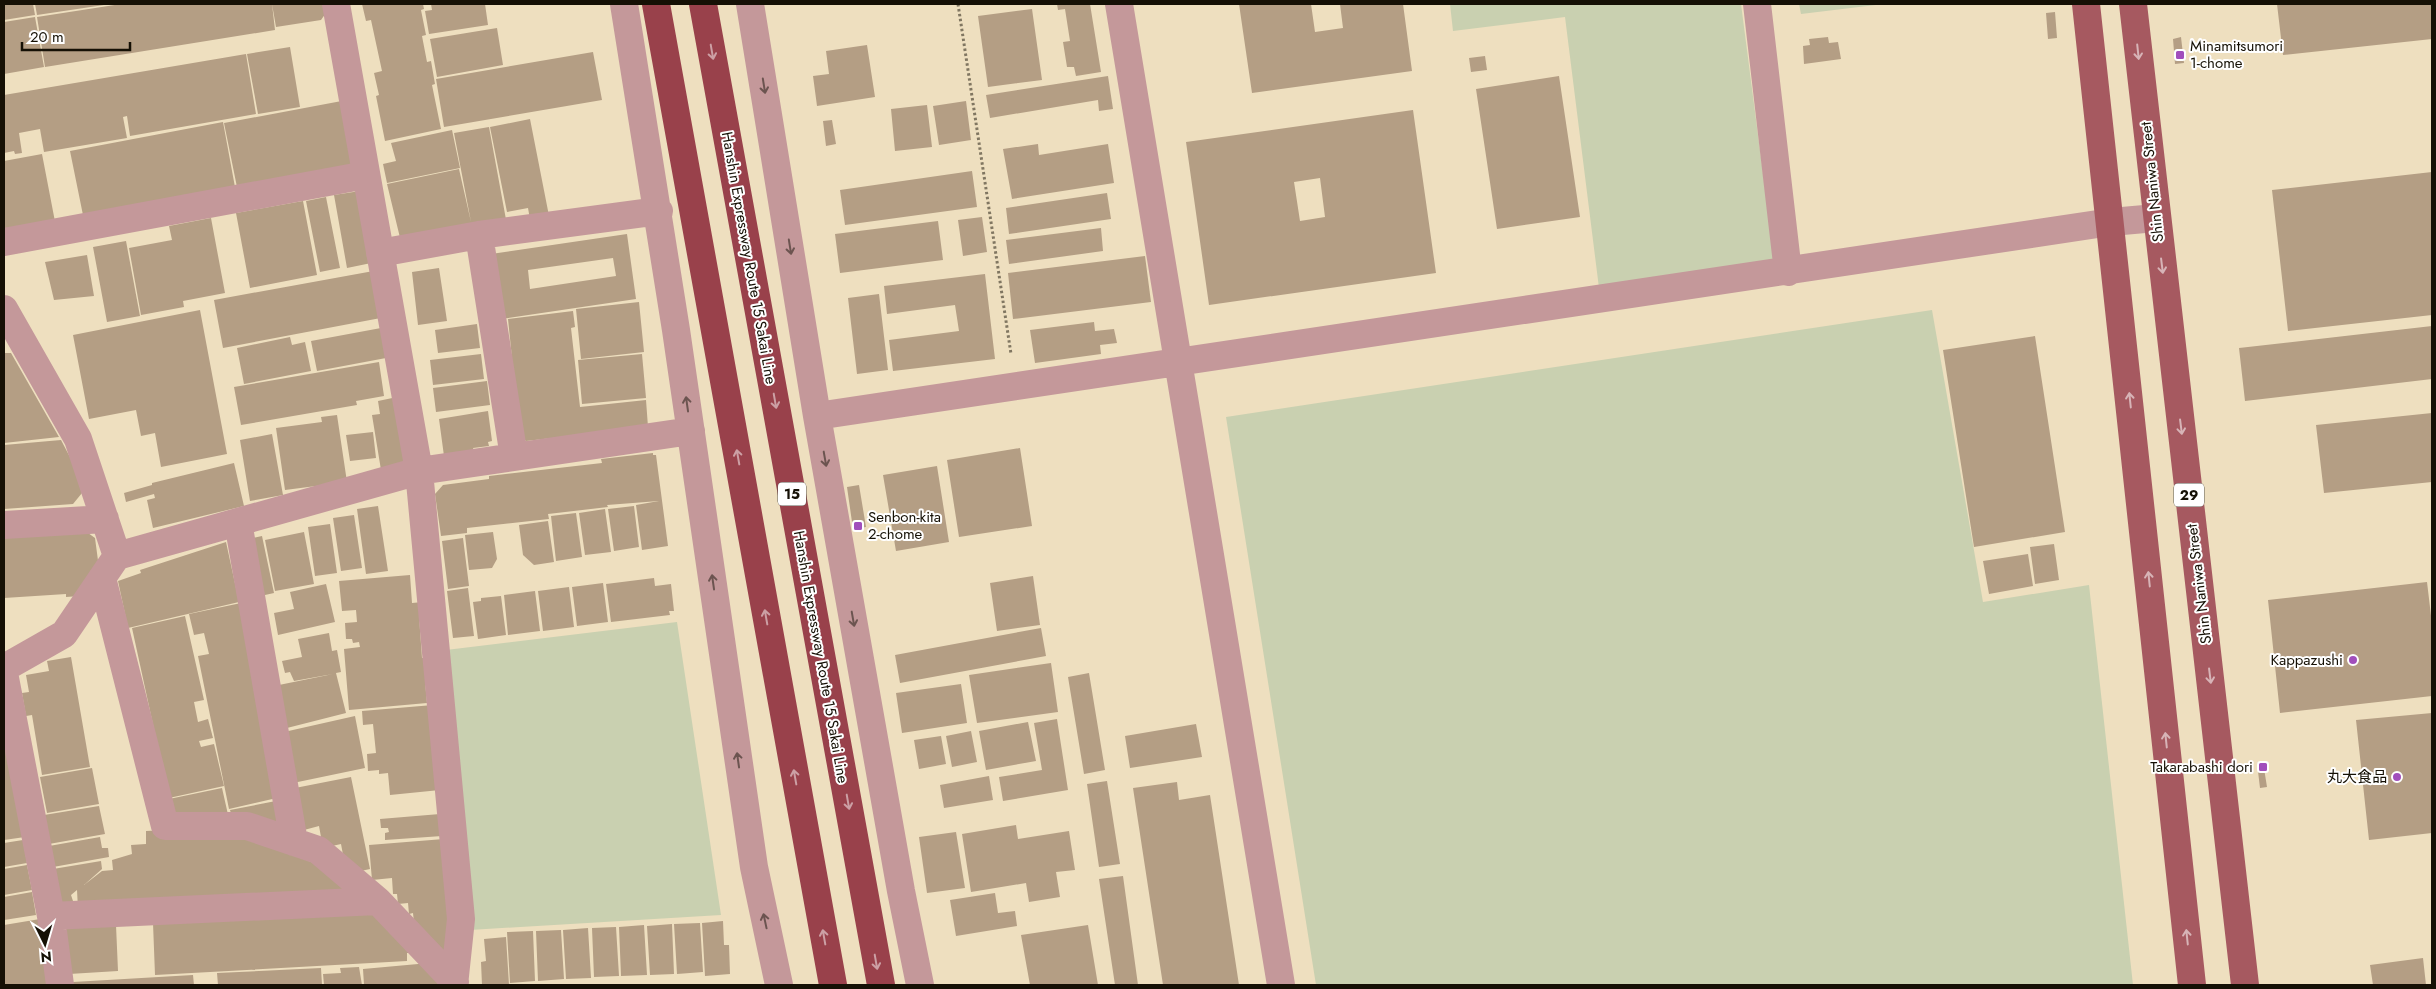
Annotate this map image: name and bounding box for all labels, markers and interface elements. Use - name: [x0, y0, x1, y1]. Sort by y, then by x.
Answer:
- scale bar: [22, 20, 130, 52]
- text: 20 m: [30, 26, 64, 48]
- place label: Minamitsumori 1-chome: [2190, 35, 2283, 74]
- one-way arrow: [707, 43, 717, 59]
- one-way arrow: [2133, 44, 2143, 60]
- marker: Minamitsumori 1-chome: [2174, 49, 2186, 61]
- one-way arrow: [759, 78, 769, 94]
- street label: Shin Naniwa Street: [2135, 120, 2169, 243]
- street label: Hanshin Expressway Route 15 Sakai Line: [716, 130, 782, 386]
- one-way arrow: [785, 238, 795, 254]
- one-way arrow: [2157, 258, 2167, 274]
- one-way arrow: [2125, 392, 2135, 408]
- one-way arrow: [771, 393, 780, 409]
- one-way arrow: [682, 396, 692, 412]
- one-way arrow: [2176, 419, 2186, 435]
- one-way arrow: [732, 450, 742, 466]
- one-way arrow: [820, 450, 830, 466]
- road number: 15: [778, 482, 806, 506]
- road number: 29: [2174, 484, 2204, 506]
- place label: Senbon-kita 2-chome: [868, 506, 941, 545]
- marker: Senbon-kita 2-chome: [852, 520, 864, 532]
- street label: Shin Naniwa Street: [2181, 522, 2217, 645]
- street label: Hanshin Expressway Route 15 Sakai Line: [788, 529, 854, 785]
- one-way arrow: [2144, 571, 2154, 587]
- one-way arrow: [708, 575, 718, 591]
- one-way arrow: [761, 610, 771, 626]
- one-way arrow: [849, 611, 859, 627]
- place label: Kappazushi: [2271, 649, 2343, 671]
- marker: Kappazushi: [2347, 654, 2359, 666]
- one-way arrow: [2205, 667, 2215, 683]
- one-way arrow: [2161, 733, 2171, 749]
- one-way arrow: [733, 753, 743, 769]
- place label: Takarabashi dori: [2150, 756, 2253, 778]
- marker: Takarabashi dori: [2257, 761, 2269, 773]
- place label: 丸大食品: [2327, 766, 2387, 788]
- one-way arrow: [790, 770, 800, 786]
- marker: 丸大食品: [2391, 771, 2403, 783]
- one-way arrow: [843, 794, 853, 810]
- one-way arrow: [760, 913, 769, 929]
- north arrow: [20, 919, 70, 969]
- one-way arrow: [2182, 929, 2192, 945]
- one-way arrow: [818, 930, 828, 946]
- text: N: [40, 947, 53, 967]
- one-way arrow: [872, 954, 882, 970]

